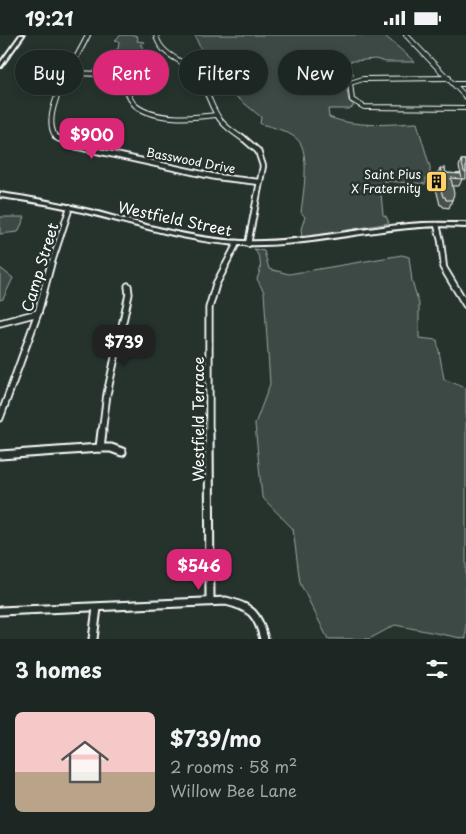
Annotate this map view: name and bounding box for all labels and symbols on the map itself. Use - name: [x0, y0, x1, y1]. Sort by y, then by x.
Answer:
- pin: $900: [62, 117, 122, 160]
- street label: Basswood Drive: [145, 143, 237, 177]
- place label: Saint Pius X Fraternity: [351, 165, 422, 197]
- building icon: Saint Pius X Fraternity: [425, 169, 449, 193]
- street label: Westfield Street: [116, 195, 234, 241]
- street label: Camp Street: [15, 220, 63, 314]
- pin: $739: [94, 325, 154, 367]
- street label: Westfield Terrace: [186, 356, 209, 482]
- pin: $546: [169, 549, 229, 591]

